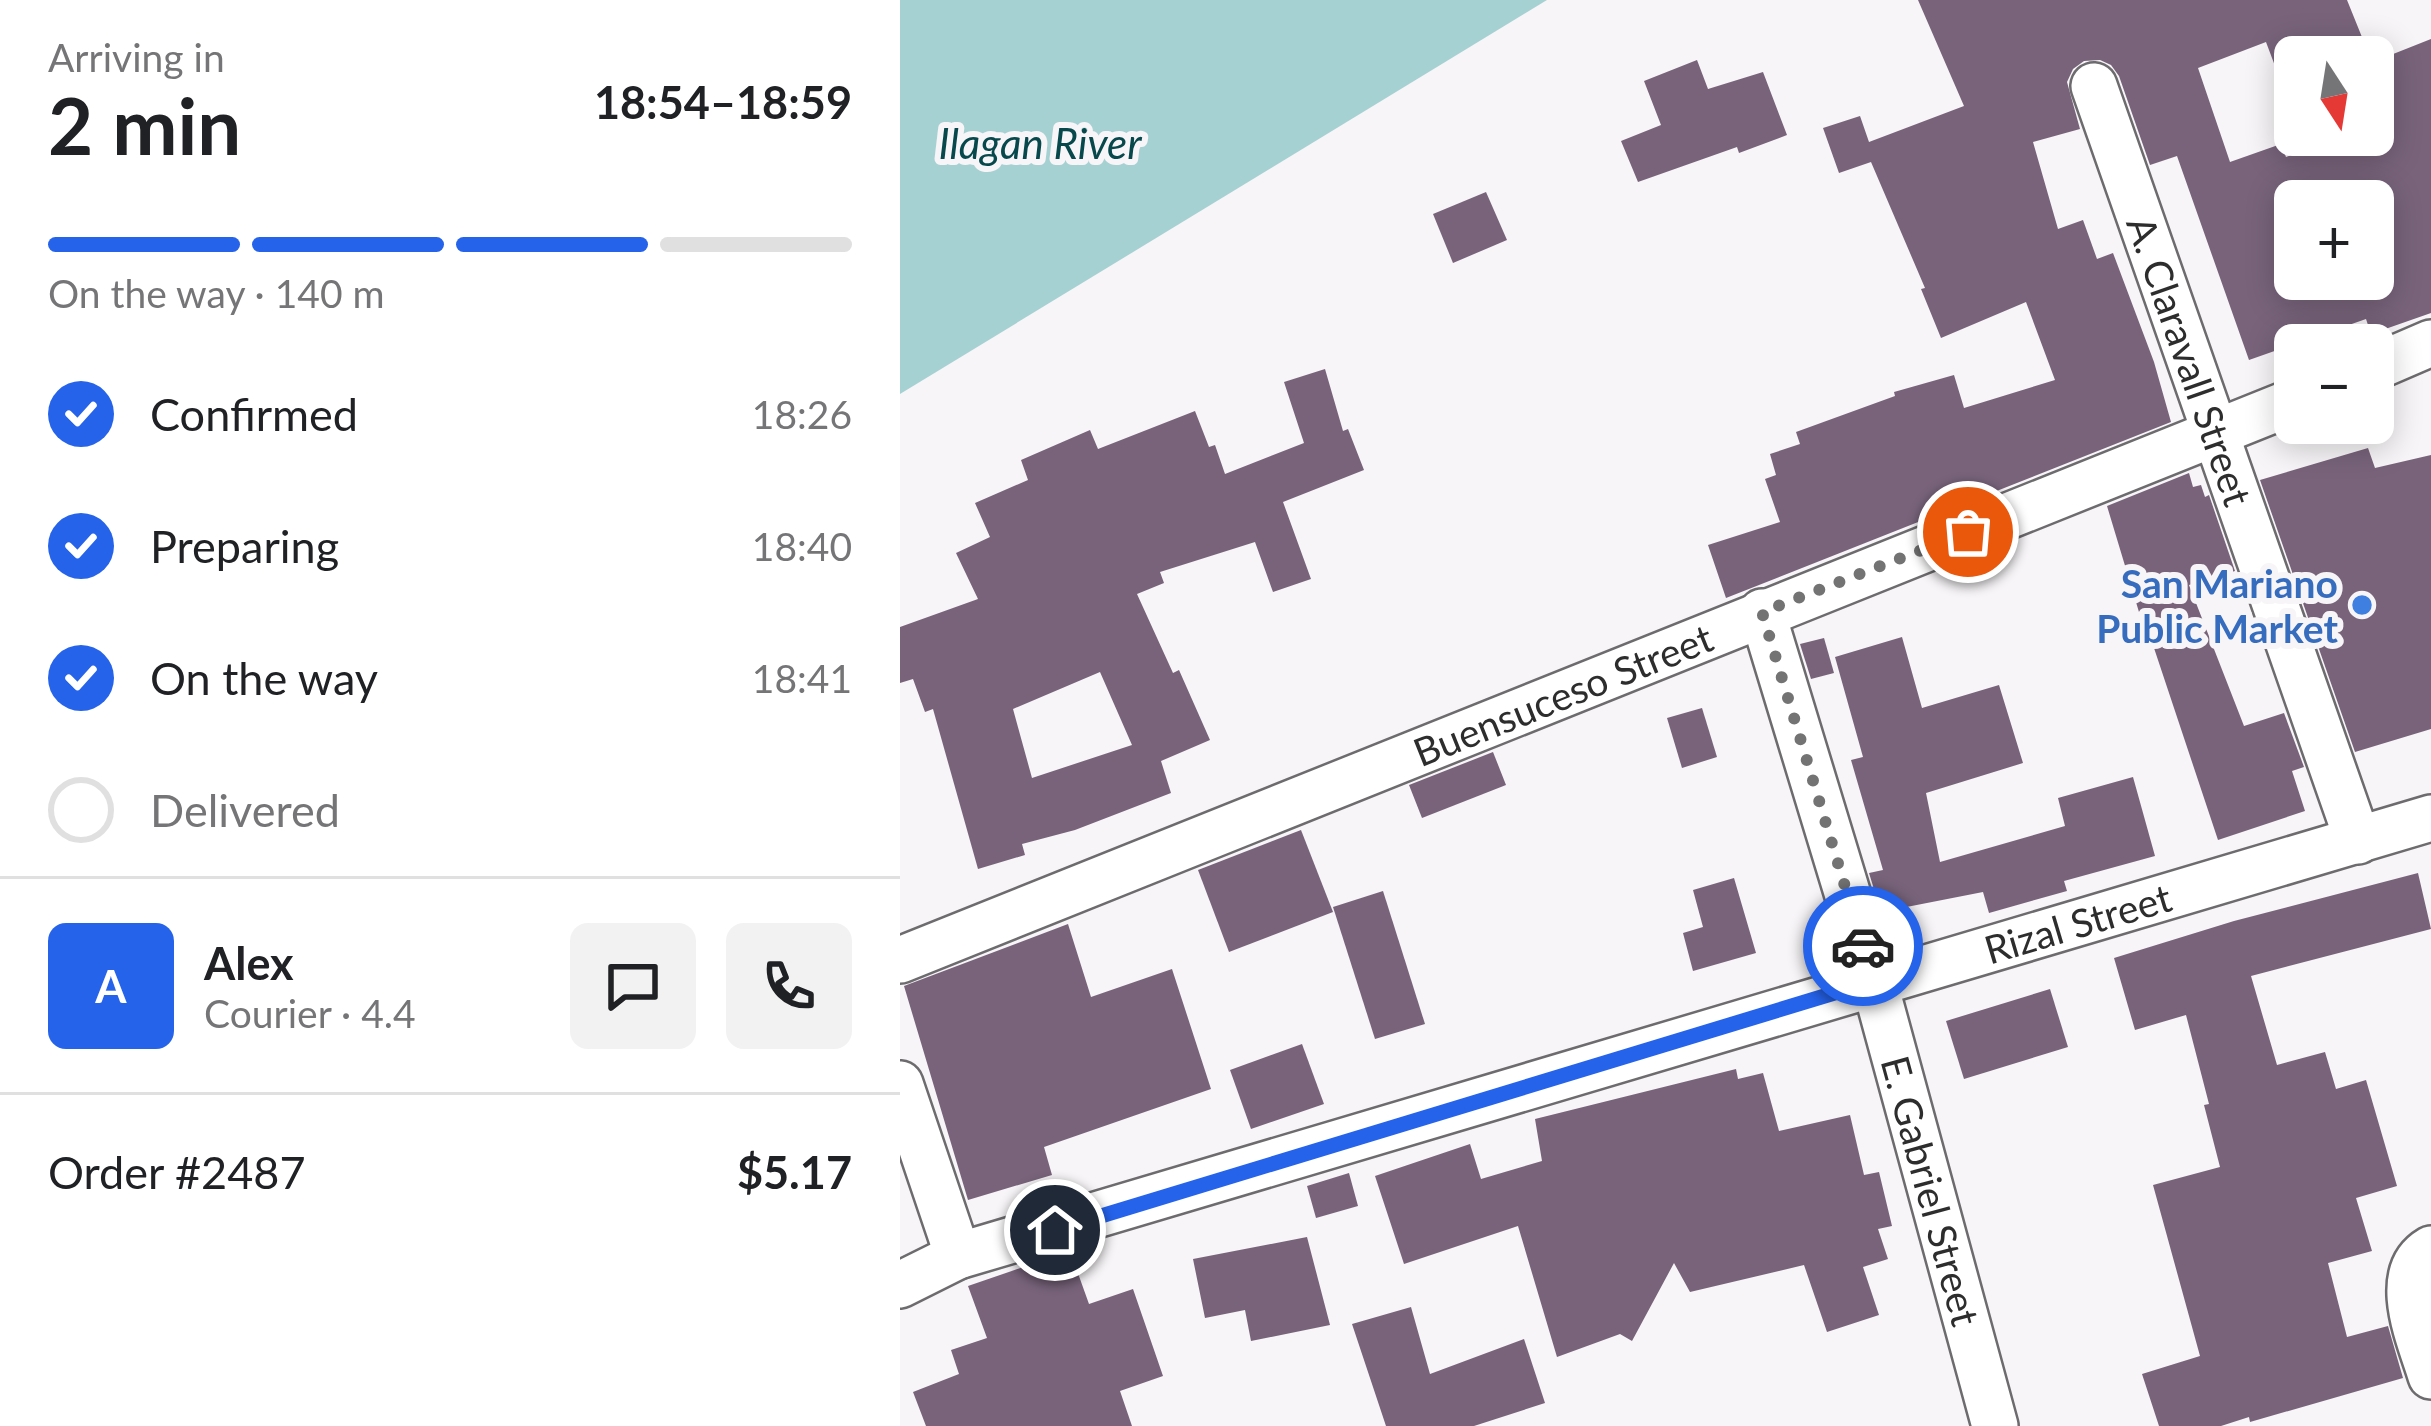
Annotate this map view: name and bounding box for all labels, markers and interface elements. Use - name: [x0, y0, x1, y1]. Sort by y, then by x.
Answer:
- text: Arriving in: [48, 34, 225, 80]
- north arrow: [2274, 36, 2394, 156]
- map controls: [2274, 36, 2394, 444]
- text: 18:54–18:59: [594, 75, 852, 129]
- text: 2 min: [48, 78, 241, 172]
- water label: Ilagan River: [938, 118, 1142, 168]
- button: +: [2274, 180, 2394, 300]
- street label: A. Claravall Street: [2118, 210, 2262, 511]
- text: On the way · 140 m: [48, 270, 385, 316]
- button: −: [2274, 324, 2394, 444]
- icon: check: [48, 381, 114, 447]
- text: Confirmed: [150, 387, 358, 441]
- text: 18:26: [752, 391, 852, 437]
- pin: [1917, 481, 2019, 583]
- icon: bag: [1935, 499, 2001, 565]
- icon: check: [48, 513, 114, 579]
- text: Preparing: [150, 519, 339, 573]
- text: 18:40: [752, 523, 852, 569]
- place label: San Mariano Public Market: [2096, 560, 2338, 651]
- marker: San Mariano Public Market: [2349, 592, 2375, 618]
- street label: Buensuceso Street: [1407, 614, 1719, 775]
- icon: check: [48, 645, 114, 711]
- text: On the way: [150, 651, 378, 705]
- text: 18:41: [752, 655, 852, 701]
- text: Delivered: [150, 783, 340, 837]
- street label: Rizal Street: [1979, 874, 2177, 973]
- courier: [1803, 886, 1923, 1006]
- icon: car: [1830, 913, 1896, 979]
- button: chat: [570, 923, 696, 1049]
- button: phone: [726, 923, 852, 1049]
- text: Alex: [204, 936, 294, 990]
- text: A: [95, 959, 127, 1013]
- text: Courier · 4.4: [204, 990, 416, 1036]
- street label: E. Gabriel Street: [1872, 1051, 1990, 1331]
- text: Order #2487: [48, 1145, 306, 1199]
- text: $5.17: [737, 1145, 852, 1199]
- pin: [1004, 1179, 1106, 1281]
- icon: home: [1022, 1197, 1088, 1263]

